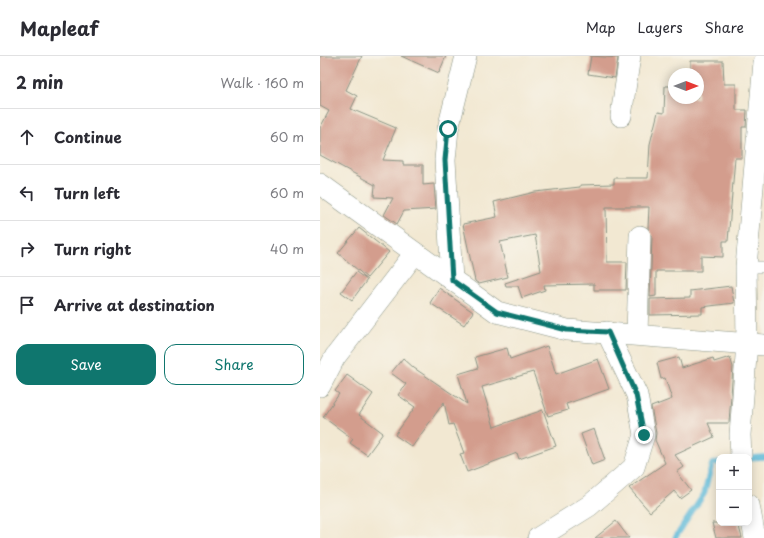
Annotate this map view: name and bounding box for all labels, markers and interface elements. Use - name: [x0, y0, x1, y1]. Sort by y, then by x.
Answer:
- text: Mapleaf: [20, 14, 98, 42]
- text: Map: [586, 17, 616, 38]
- text: Layers: [638, 17, 683, 38]
- text: Share: [705, 17, 744, 38]
- north arrow: [668, 68, 704, 104]
- text: 2 min: [16, 69, 63, 95]
- text: Walk · 160 m: [221, 73, 304, 92]
- route start: [439, 120, 457, 138]
- text: Continue: [54, 125, 122, 148]
- icon: ahead: [16, 126, 38, 148]
- text: 60 m: [270, 127, 304, 146]
- text: Turn left: [54, 181, 120, 204]
- icon: left: [16, 182, 38, 204]
- text: 60 m: [270, 183, 304, 202]
- text: Turn right: [54, 237, 131, 260]
- icon: right: [16, 238, 38, 260]
- text: 40 m: [270, 239, 304, 258]
- text: Arrive at destination: [54, 293, 215, 316]
- icon: arrive: [16, 294, 38, 316]
- button: Save: [16, 344, 156, 385]
- button: Share: [164, 344, 304, 385]
- route end: [635, 426, 653, 444]
- map controls: [716, 454, 752, 526]
- button: +: [716, 454, 752, 490]
- button: −: [716, 490, 752, 526]

